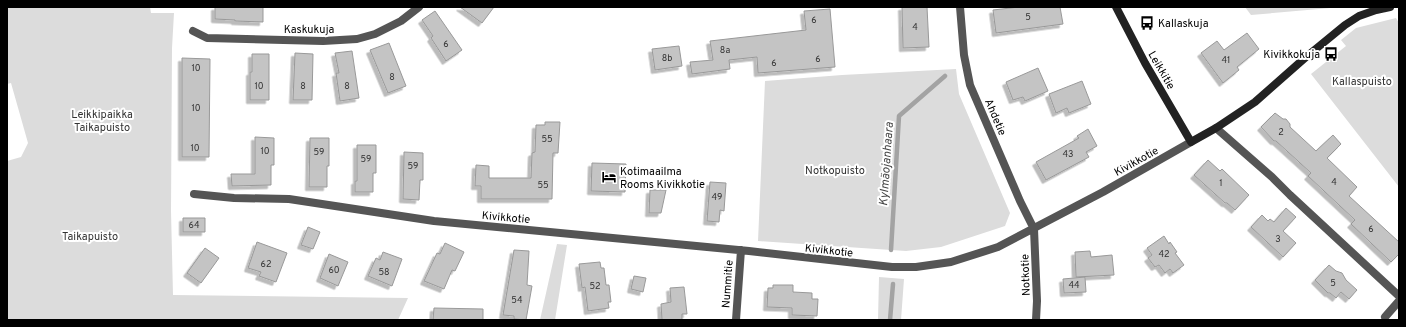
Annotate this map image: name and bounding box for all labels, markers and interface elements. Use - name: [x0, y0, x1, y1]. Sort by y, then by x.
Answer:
- house number: 5: [1025, 12, 1031, 23]
- house number: 6: [811, 15, 817, 26]
- bus stop icon: Kallaskuja: [1139, 15, 1155, 31]
- place label: Kallaskuja: [1158, 17, 1209, 31]
- house number: 4: [912, 22, 918, 33]
- street label: Kaskukuja: [284, 23, 335, 37]
- house number: 6: [443, 39, 449, 50]
- house number: 8a: [720, 45, 730, 56]
- bus stop icon: Kivikkokuja: [1323, 46, 1339, 62]
- place label: Kivikkokuja: [1263, 48, 1320, 62]
- street label: Leikkitie: [1145, 49, 1178, 92]
- house number: 8b: [662, 53, 672, 64]
- house number: 6: [815, 54, 821, 65]
- house number: 41: [1222, 55, 1230, 66]
- house number: 6: [771, 58, 777, 69]
- house number: 10: [191, 63, 201, 74]
- house number: 8: [389, 72, 395, 83]
- park label: Kallaspuisto: [1332, 75, 1392, 89]
- house number: 10: [254, 81, 264, 92]
- house number: 8: [300, 81, 306, 92]
- house number: 8: [344, 81, 350, 92]
- street label: Ahdetie: [981, 97, 1009, 138]
- house number: 10: [191, 103, 201, 114]
- park label: Leikkipaikka Taikapuisto: [71, 108, 133, 135]
- water label: Kylmäojanhaara: [876, 121, 898, 206]
- house number: 2: [1278, 127, 1284, 138]
- house number: 55: [541, 134, 553, 145]
- house number: 10: [190, 143, 200, 154]
- street label: Kivikkotie: [1112, 144, 1161, 180]
- house number: 10: [260, 146, 270, 157]
- house number: 59: [314, 147, 324, 158]
- house number: 43: [1062, 149, 1074, 160]
- house number: 59: [361, 154, 371, 165]
- house number: 59: [408, 161, 418, 172]
- park label: Notkopuisto: [805, 164, 865, 178]
- place label: Kotimaailma Rooms Kivikkotie: [620, 165, 705, 192]
- hotel icon: Kotimaailma Rooms Kivikkotie: [601, 169, 617, 185]
- house number: 4: [1331, 177, 1337, 188]
- house number: 1: [1219, 178, 1223, 189]
- house number: 55: [537, 180, 549, 191]
- house number: 49: [712, 192, 722, 203]
- street label: Kivikkotie: [481, 209, 531, 227]
- house number: 64: [189, 220, 200, 231]
- house number: 6: [1368, 224, 1374, 235]
- park label: Taikapuisto: [62, 230, 118, 244]
- house number: 3: [1275, 234, 1281, 245]
- street label: Kivikkotie: [804, 241, 854, 260]
- house number: 42: [1158, 249, 1170, 260]
- street label: Notkotie: [1018, 254, 1034, 296]
- house number: 62: [261, 259, 271, 270]
- street label: Nummitie: [719, 259, 737, 309]
- house number: 60: [328, 265, 340, 276]
- house number: 58: [378, 267, 390, 278]
- house number: 5: [1330, 278, 1336, 289]
- house number: 44: [1068, 280, 1080, 291]
- house number: 52: [589, 281, 601, 292]
- house number: 54: [511, 295, 523, 306]

